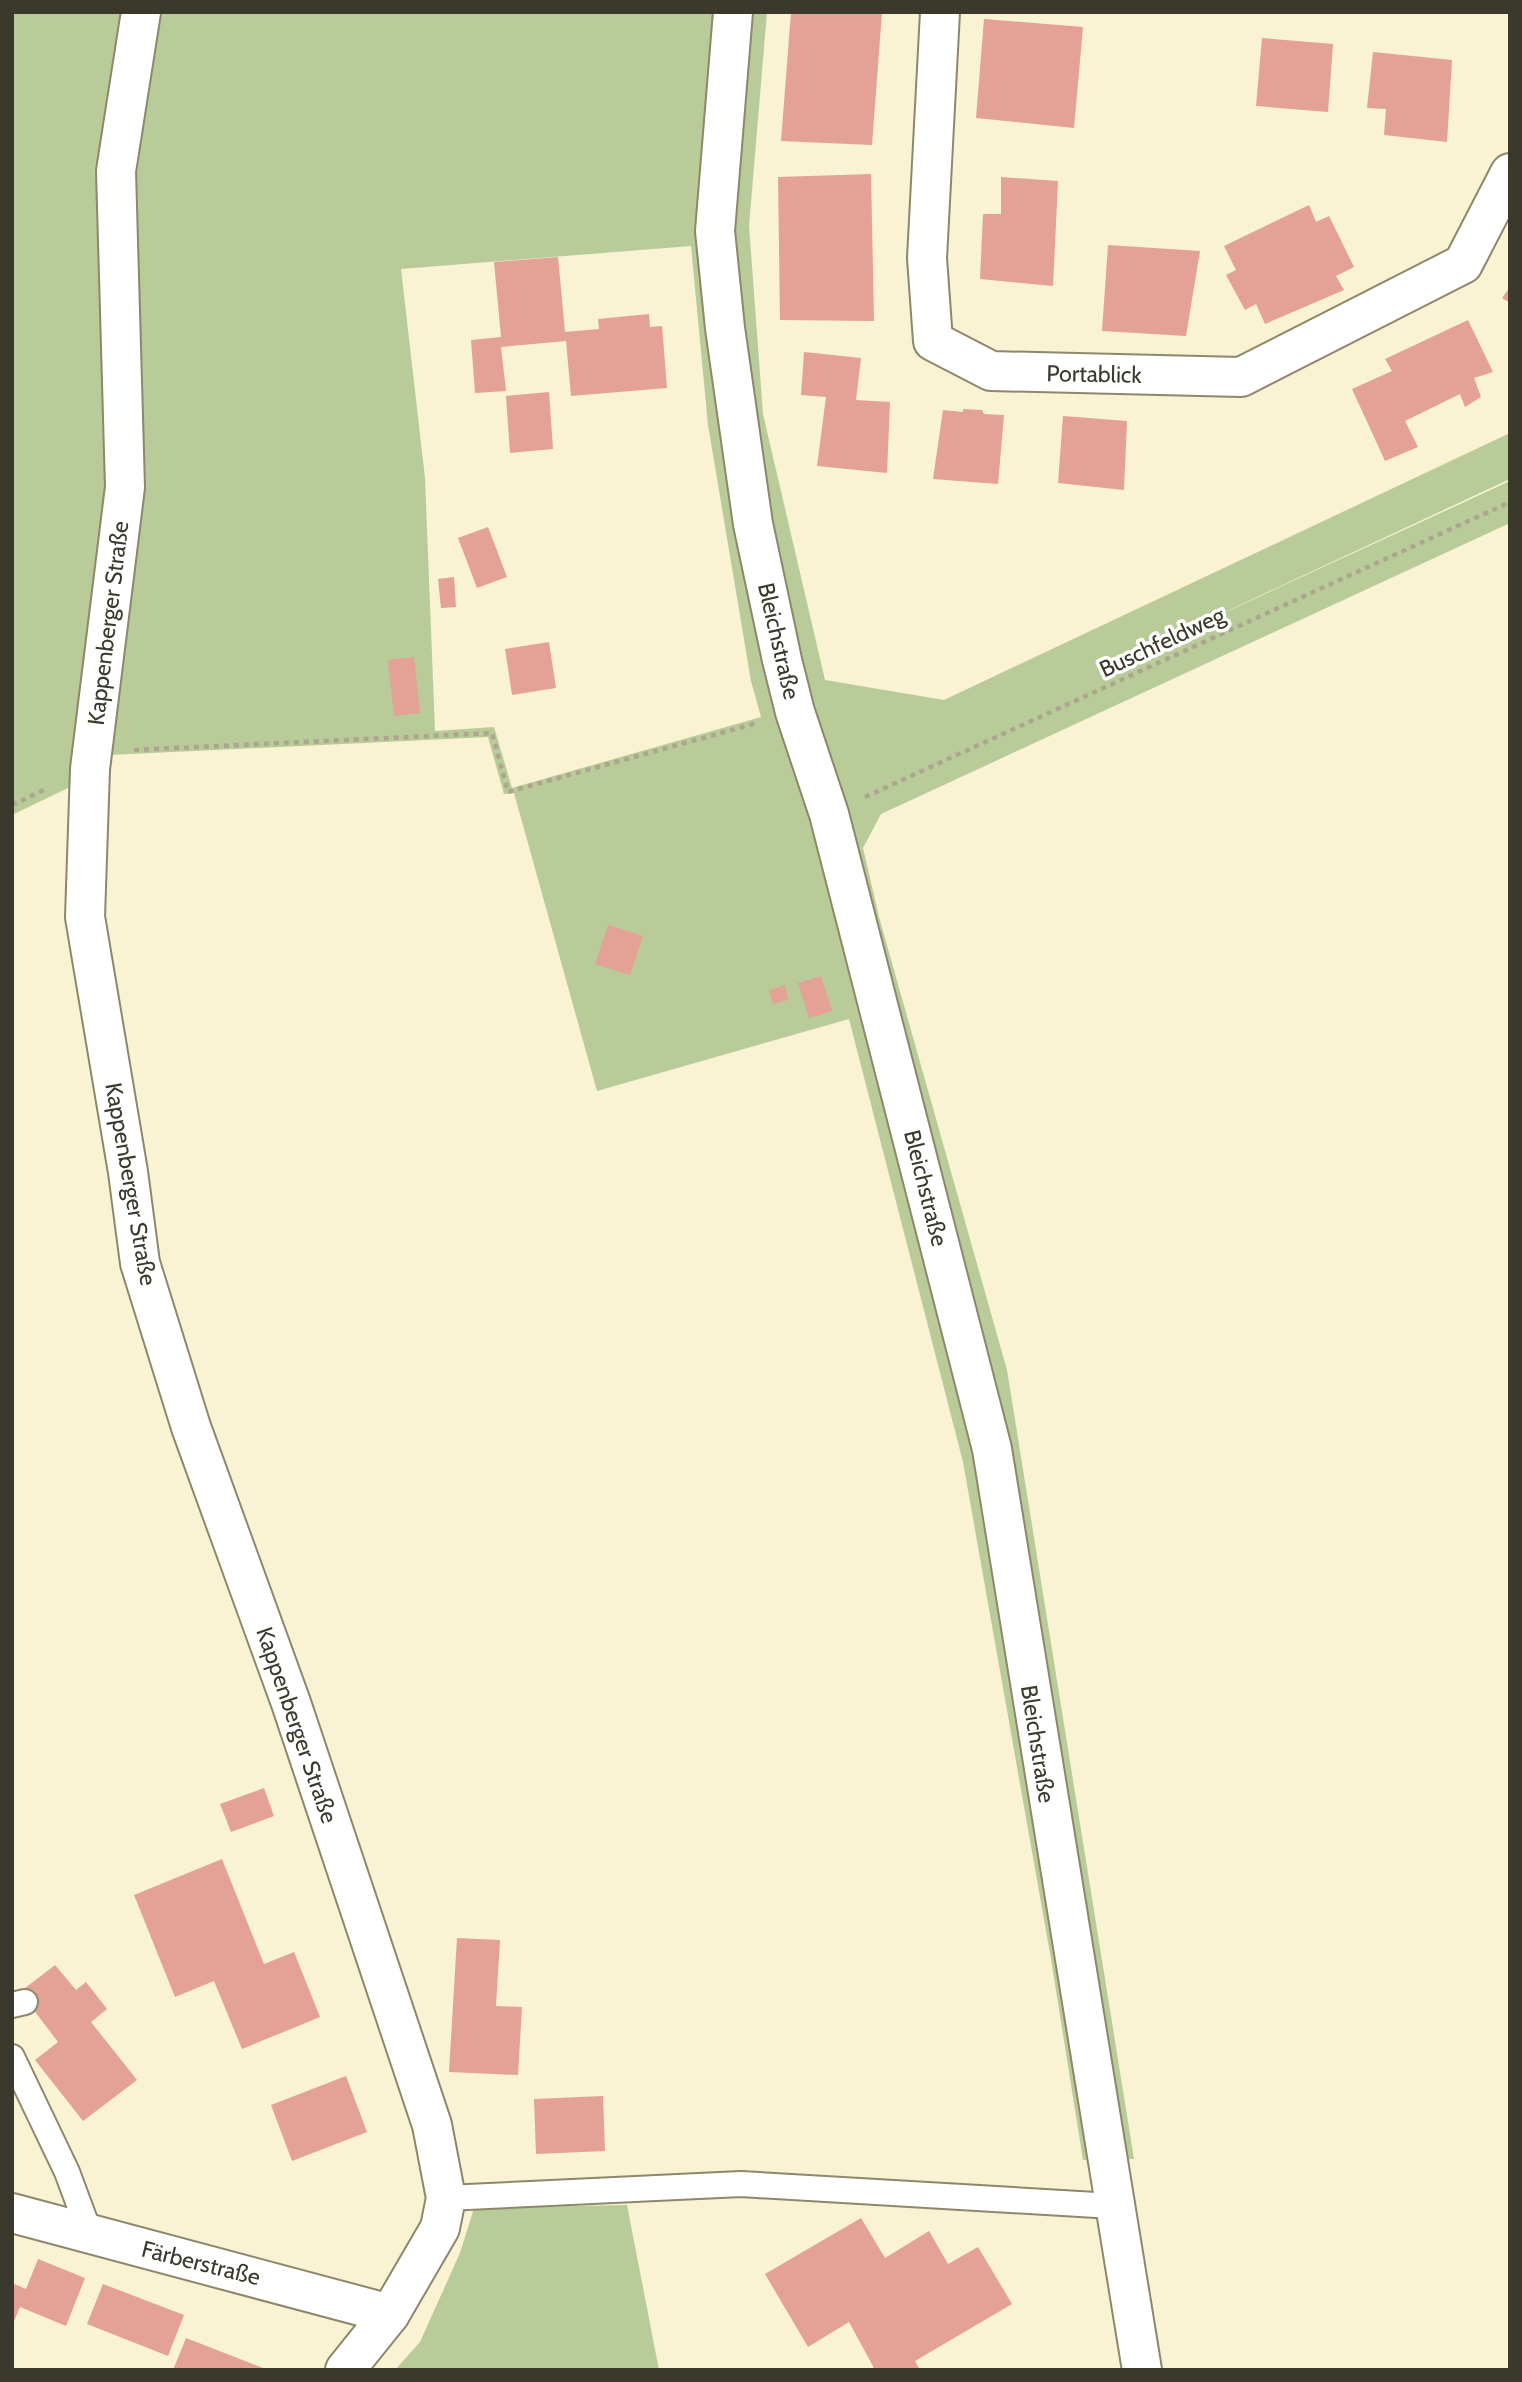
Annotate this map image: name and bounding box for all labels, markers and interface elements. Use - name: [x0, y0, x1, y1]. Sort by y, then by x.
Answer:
- street label: Portablick: [1046, 359, 1143, 389]
- street label: Kappenberger Straße: [82, 519, 134, 727]
- street label: Bleichstraße: [752, 580, 806, 702]
- street label: Buschfeldweg: [1095, 601, 1230, 683]
- street label: Kappenberger Straße: [99, 1080, 163, 1288]
- street label: Bleichstraße: [898, 1127, 954, 1249]
- street label: Kappenberger Straße: [250, 1623, 344, 1827]
- street label: Bleichstraße: [1015, 1683, 1061, 1805]
- street label: Färberstraße: [139, 2235, 263, 2291]

